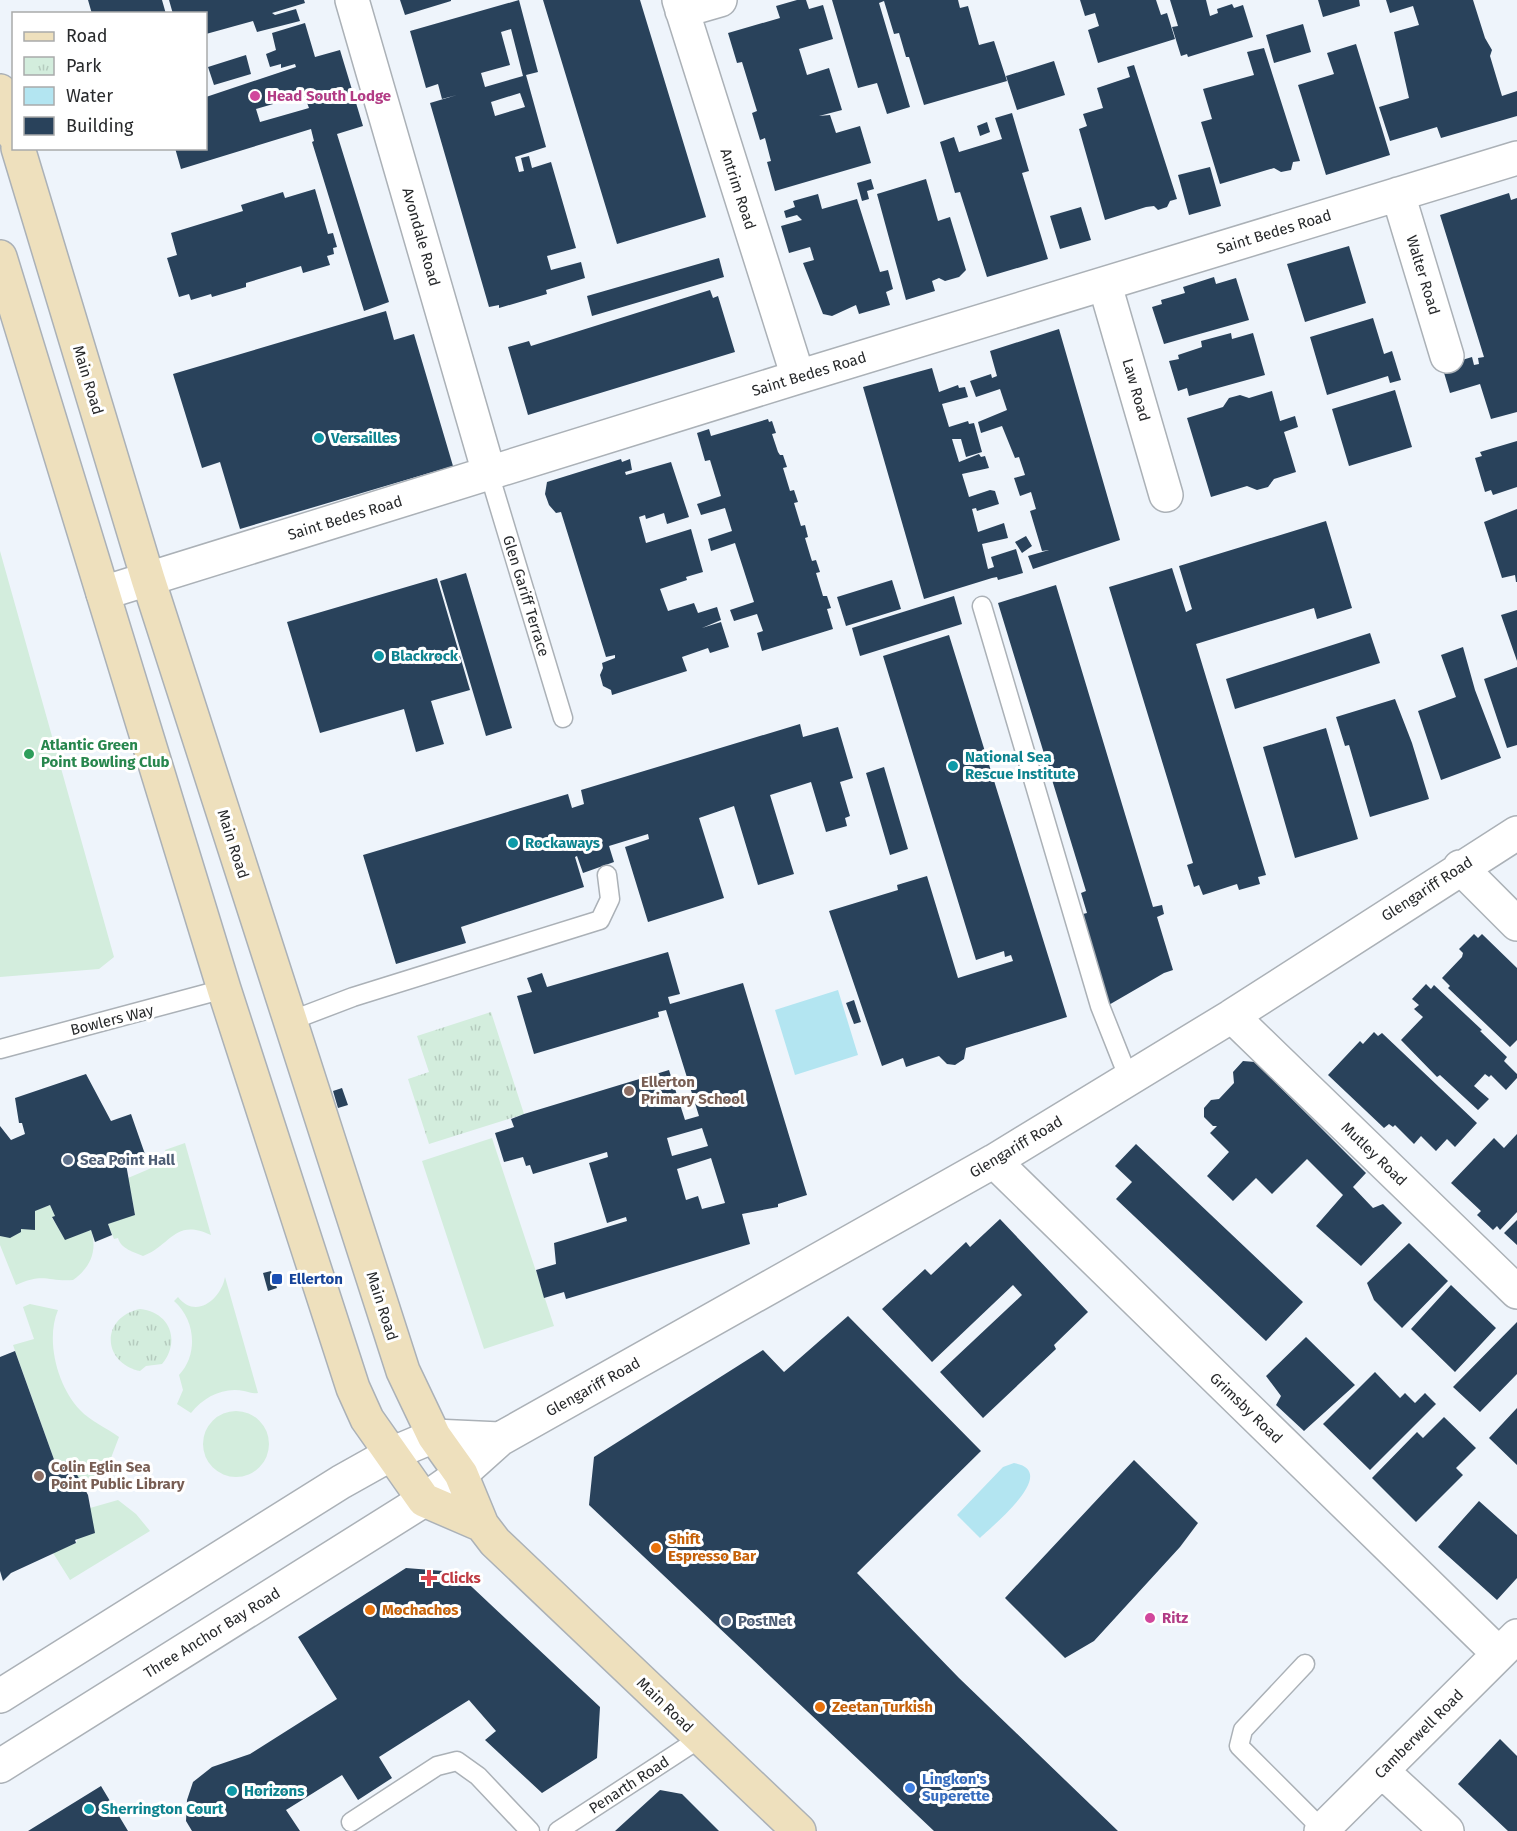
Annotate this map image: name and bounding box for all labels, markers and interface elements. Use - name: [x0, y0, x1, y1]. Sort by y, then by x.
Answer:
- legend: [12, 12, 207, 150]
- text: Road: [66, 25, 108, 47]
- text: Park: [66, 55, 102, 77]
- text: Water: [66, 85, 113, 107]
- place label: Head South Lodge: [267, 87, 391, 105]
- marker: Head South Lodge: [248, 89, 262, 103]
- text: Building: [66, 115, 134, 137]
- street label: Antrim Road: [716, 146, 760, 232]
- street label: Avondale Road: [398, 186, 444, 288]
- street label: Saint Bedes Road: [1215, 206, 1333, 258]
- street label: Walter Road: [1402, 233, 1444, 317]
- street label: Main Road: [69, 343, 107, 417]
- street label: Saint Bedes Road: [750, 348, 868, 400]
- street label: Law Road: [1118, 356, 1154, 424]
- place label: Versailles: [330, 429, 397, 447]
- marker: Versailles: [312, 431, 326, 445]
- street label: Saint Bedes Road: [286, 492, 404, 544]
- street label: Glen Gariff Terrace: [499, 533, 553, 659]
- place label: Blackrock: [391, 647, 459, 665]
- marker: Blackrock: [372, 649, 386, 663]
- place label: Atlantic Green Point Bowling Club: [40, 736, 169, 771]
- marker: Atlantic Green Point Bowling Club: [22, 747, 36, 761]
- place label: National Sea Rescue Institute: [965, 748, 1076, 783]
- marker: National Sea Rescue Institute: [946, 759, 960, 773]
- street label: Main Road: [213, 807, 253, 881]
- place label: Rockaways: [525, 834, 600, 852]
- marker: Rockaways: [506, 836, 520, 850]
- street label: Glengariff Road: [1378, 853, 1476, 925]
- street label: Bowlers Way: [69, 1001, 156, 1039]
- place label: Ellerton Primary School: [641, 1073, 745, 1108]
- marker: Ellerton Primary School: [622, 1084, 636, 1098]
- street label: Glengariff Road: [966, 1112, 1066, 1182]
- street label: Mutley Road: [1338, 1118, 1410, 1190]
- place label: Sea Point Hall: [80, 1151, 176, 1169]
- marker: Sea Point Hall: [61, 1153, 75, 1167]
- street label: Main Road: [362, 1269, 402, 1343]
- place label: Ellerton: [289, 1270, 343, 1288]
- marker: Ellerton: [270, 1272, 284, 1286]
- street label: Glengariff Road: [543, 1354, 643, 1420]
- street label: Grimsby Road: [1206, 1369, 1286, 1447]
- place label: Colin Eglin Sea Point Public Library: [51, 1458, 185, 1493]
- marker: Colin Eglin Sea Point Public Library: [32, 1469, 46, 1483]
- place label: Shift Espresso Bar: [668, 1530, 757, 1565]
- marker: Shift Espresso Bar: [649, 1541, 663, 1555]
- place label: Clicks: [441, 1569, 481, 1587]
- marker: Clicks: [422, 1571, 436, 1585]
- street label: Three Anchor Bay Road: [141, 1584, 283, 1682]
- place label: Mochachos: [382, 1601, 458, 1619]
- marker: Mochachos: [363, 1603, 377, 1617]
- place label: Ritz: [1162, 1609, 1188, 1627]
- marker: Ritz: [1143, 1611, 1157, 1625]
- place label: PostNet: [738, 1612, 793, 1630]
- marker: PostNet: [719, 1614, 733, 1628]
- street label: Main Road: [633, 1674, 697, 1736]
- street label: Camberwell Road: [1371, 1686, 1467, 1782]
- place label: Zeetan Turkish: [832, 1698, 933, 1716]
- marker: Zeetan Turkish: [813, 1700, 827, 1714]
- street label: Penarth Road: [586, 1752, 672, 1818]
- place label: Lingkon's Superette: [922, 1770, 990, 1805]
- marker: Lingkon's Superette: [903, 1781, 917, 1795]
- place label: Horizons: [244, 1782, 304, 1800]
- marker: Horizons: [225, 1784, 239, 1798]
- place label: Sherrington Court: [101, 1800, 224, 1818]
- marker: Sherrington Court: [82, 1802, 96, 1816]

